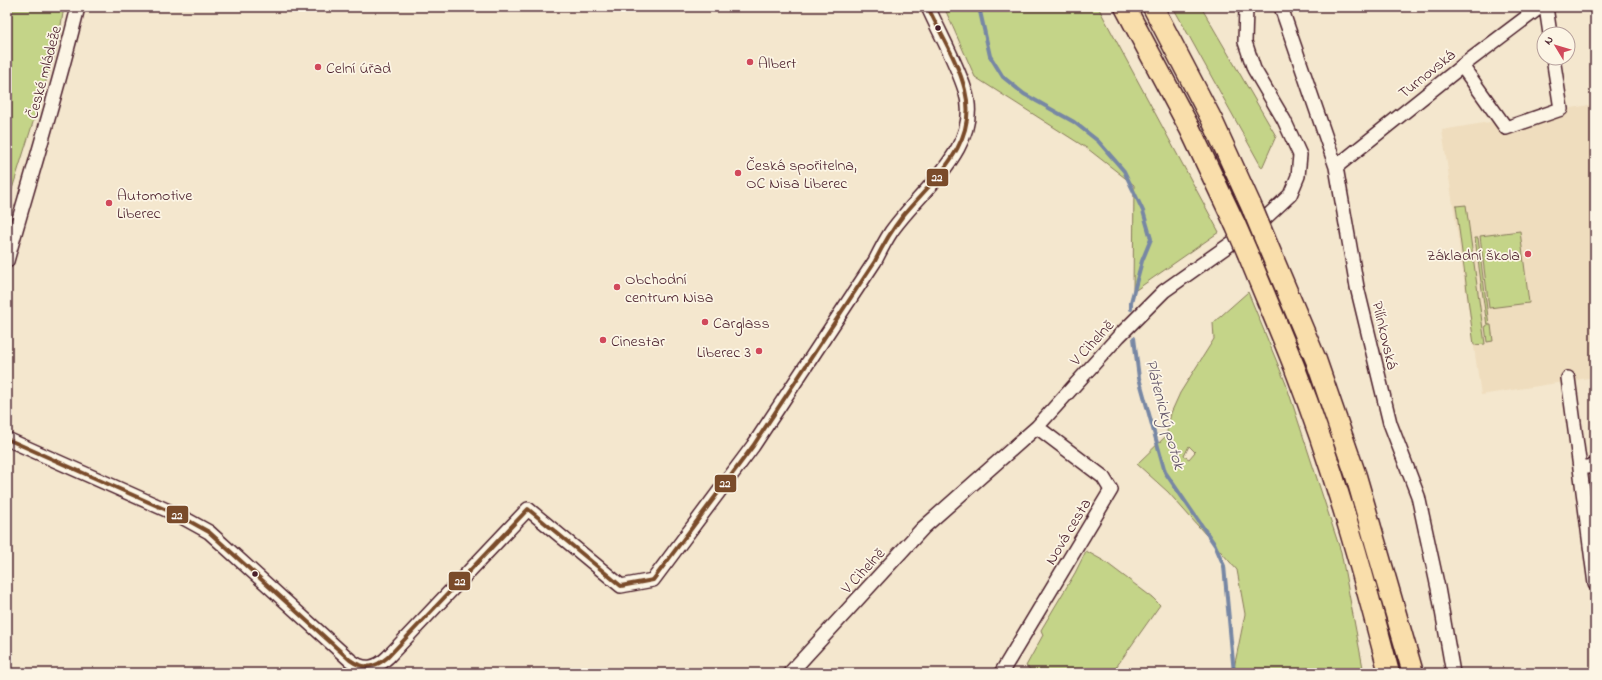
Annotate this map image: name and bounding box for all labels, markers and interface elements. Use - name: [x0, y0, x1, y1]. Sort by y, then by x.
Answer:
- street label: České mládeže: [21, 22, 69, 122]
- unlabelled marker: [933, 23, 943, 33]
- north arrow: [1536, 26, 1576, 66]
- text: N: [1540, 33, 1558, 48]
- street label: Turnovská: [1393, 44, 1461, 105]
- place label: Albert: [758, 52, 797, 76]
- place label: Celní úřad: [326, 57, 391, 81]
- marker: Albert: [745, 57, 755, 67]
- marker: Celní úřad: [313, 62, 323, 72]
- place label: Česká spořitelna, OC Nisa Liberec: [746, 154, 857, 196]
- marker: Česká spořitelna, OC Nisa Liberec: [733, 168, 743, 178]
- line badge: 22: [926, 168, 949, 187]
- text: 22: [931, 170, 943, 186]
- place label: Automotive Liberec: [117, 184, 193, 226]
- marker: Automotive Liberec: [104, 198, 114, 208]
- place label: Základní škola: [1426, 244, 1520, 268]
- marker: Základní škola: [1523, 249, 1533, 259]
- place label: Obchodní centrum Nisa: [625, 268, 713, 310]
- marker: Obchodní centrum Nisa: [612, 282, 622, 292]
- street label: Pilínkovská: [1365, 299, 1404, 372]
- place label: Carglass: [713, 312, 770, 336]
- street label: V Cihelně: [1064, 314, 1121, 373]
- marker: Carglass: [700, 317, 710, 327]
- place label: Cinestar: [611, 330, 665, 354]
- marker: Cinestar: [598, 335, 608, 345]
- place label: Liberec 3: [697, 341, 751, 365]
- marker: Liberec 3: [754, 346, 764, 356]
- water label: Plátenický potok: [1137, 356, 1192, 474]
- line badge: 22: [714, 474, 737, 493]
- text: 22: [719, 476, 731, 492]
- street label: Nová cesta: [1039, 494, 1098, 570]
- line badge: 22: [166, 505, 189, 524]
- text: 22: [171, 508, 183, 524]
- street label: V Cihelně: [835, 542, 892, 601]
- unlabelled marker: [250, 569, 260, 579]
- line badge: 22: [448, 571, 471, 591]
- text: 22: [454, 574, 466, 590]

